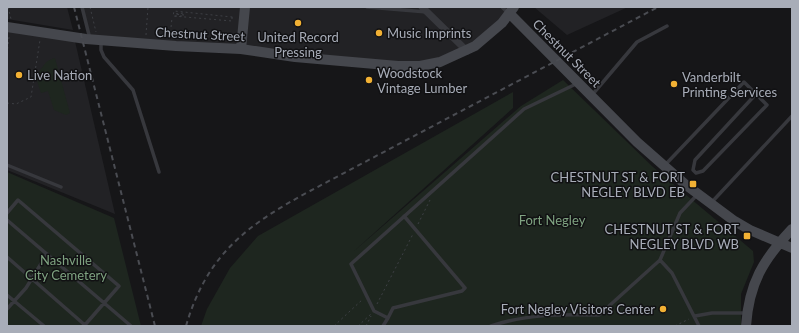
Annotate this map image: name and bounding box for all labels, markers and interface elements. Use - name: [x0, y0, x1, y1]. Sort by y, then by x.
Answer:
- street label: Chestnut Street: [530, 16, 605, 91]
- marker: United Record Pressing: [293, 18, 303, 28]
- street label: Chestnut Street: [155, 24, 246, 44]
- place label: Music Imprints: [387, 25, 472, 41]
- marker: Music Imprints: [374, 28, 384, 38]
- place label: United Record Pressing: [257, 29, 339, 60]
- place label: Woodstock Vintage Lumber: [377, 65, 467, 96]
- place label: Live Nation: [27, 67, 92, 83]
- place label: Vanderbilt Printing Services: [682, 69, 777, 100]
- marker: Live Nation: [14, 70, 24, 80]
- marker: Woodstock Vintage Lumber: [364, 75, 374, 85]
- marker: Vanderbilt Printing Services: [669, 79, 679, 89]
- place label: CHESTNUT ST & FORT NEGLEY BLVD EB: [551, 169, 685, 200]
- marker: CHESTNUT ST & FORT NEGLEY BLVD EB: [688, 179, 698, 189]
- park label: Fort Negley: [519, 212, 586, 228]
- place label: CHESTNUT ST & FORT NEGLEY BLVD WB: [605, 221, 739, 252]
- marker: CHESTNUT ST & FORT NEGLEY BLVD WB: [742, 231, 752, 241]
- park label: Nashville City Cemetery: [25, 252, 107, 283]
- place label: Fort Negley Visitors Center: [501, 301, 655, 317]
- marker: Fort Negley Visitors Center: [658, 304, 668, 314]

